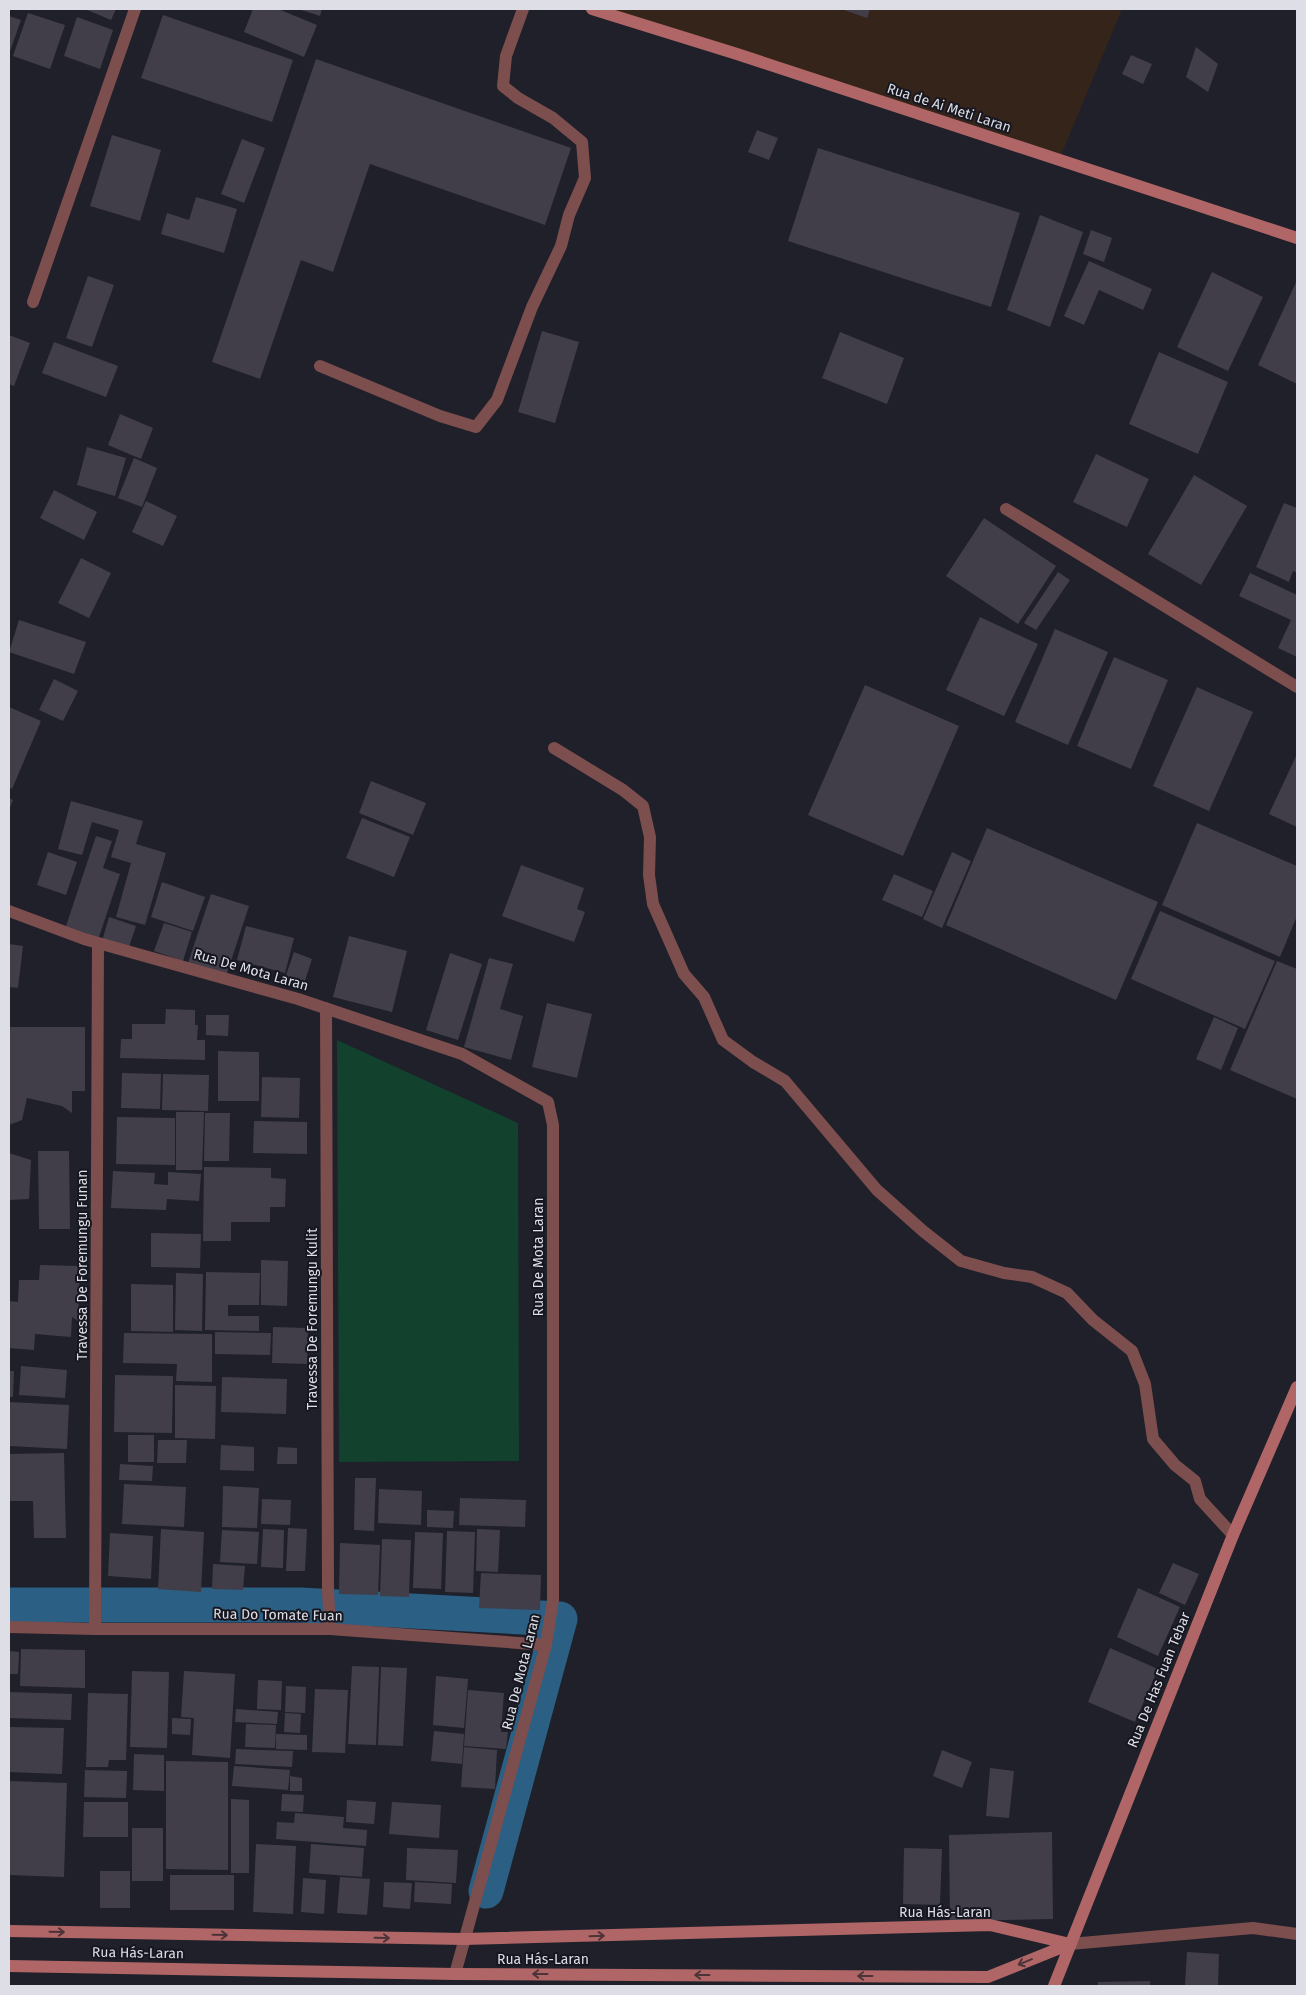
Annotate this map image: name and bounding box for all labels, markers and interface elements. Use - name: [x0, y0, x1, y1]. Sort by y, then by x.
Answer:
- street label: Rua de Ai Meti Laran: [885, 80, 1013, 136]
- street label: Rua De Mota Laran: [192, 945, 310, 995]
- street label: Travessa De Foremungu Funan: [74, 1169, 91, 1361]
- street label: Rua De Mota Laran: [530, 1198, 547, 1316]
- street label: Travessa De Foremungu Kulit: [304, 1227, 321, 1410]
- street label: Rua Do Tomate Fuan: [213, 1605, 343, 1625]
- street label: Rua De Has Fuan Tebar: [1124, 1609, 1194, 1750]
- street label: Rua De Mota Laran: [498, 1612, 544, 1732]
- street label: Rua Hás-Laran: [899, 1904, 991, 1921]
- one-way arrow: [49, 1927, 65, 1936]
- one-way arrow: [212, 1930, 228, 1939]
- one-way arrow: [589, 1931, 605, 1940]
- one-way arrow: [374, 1933, 390, 1942]
- street label: Rua Hás-Laran: [92, 1944, 184, 1962]
- street label: Rua Hás-Laran: [497, 1951, 589, 1968]
- one-way arrow: [1018, 1958, 1033, 1968]
- one-way arrow: [532, 1969, 548, 1979]
- one-way arrow: [695, 1970, 711, 1980]
- one-way arrow: [857, 1971, 874, 1981]

